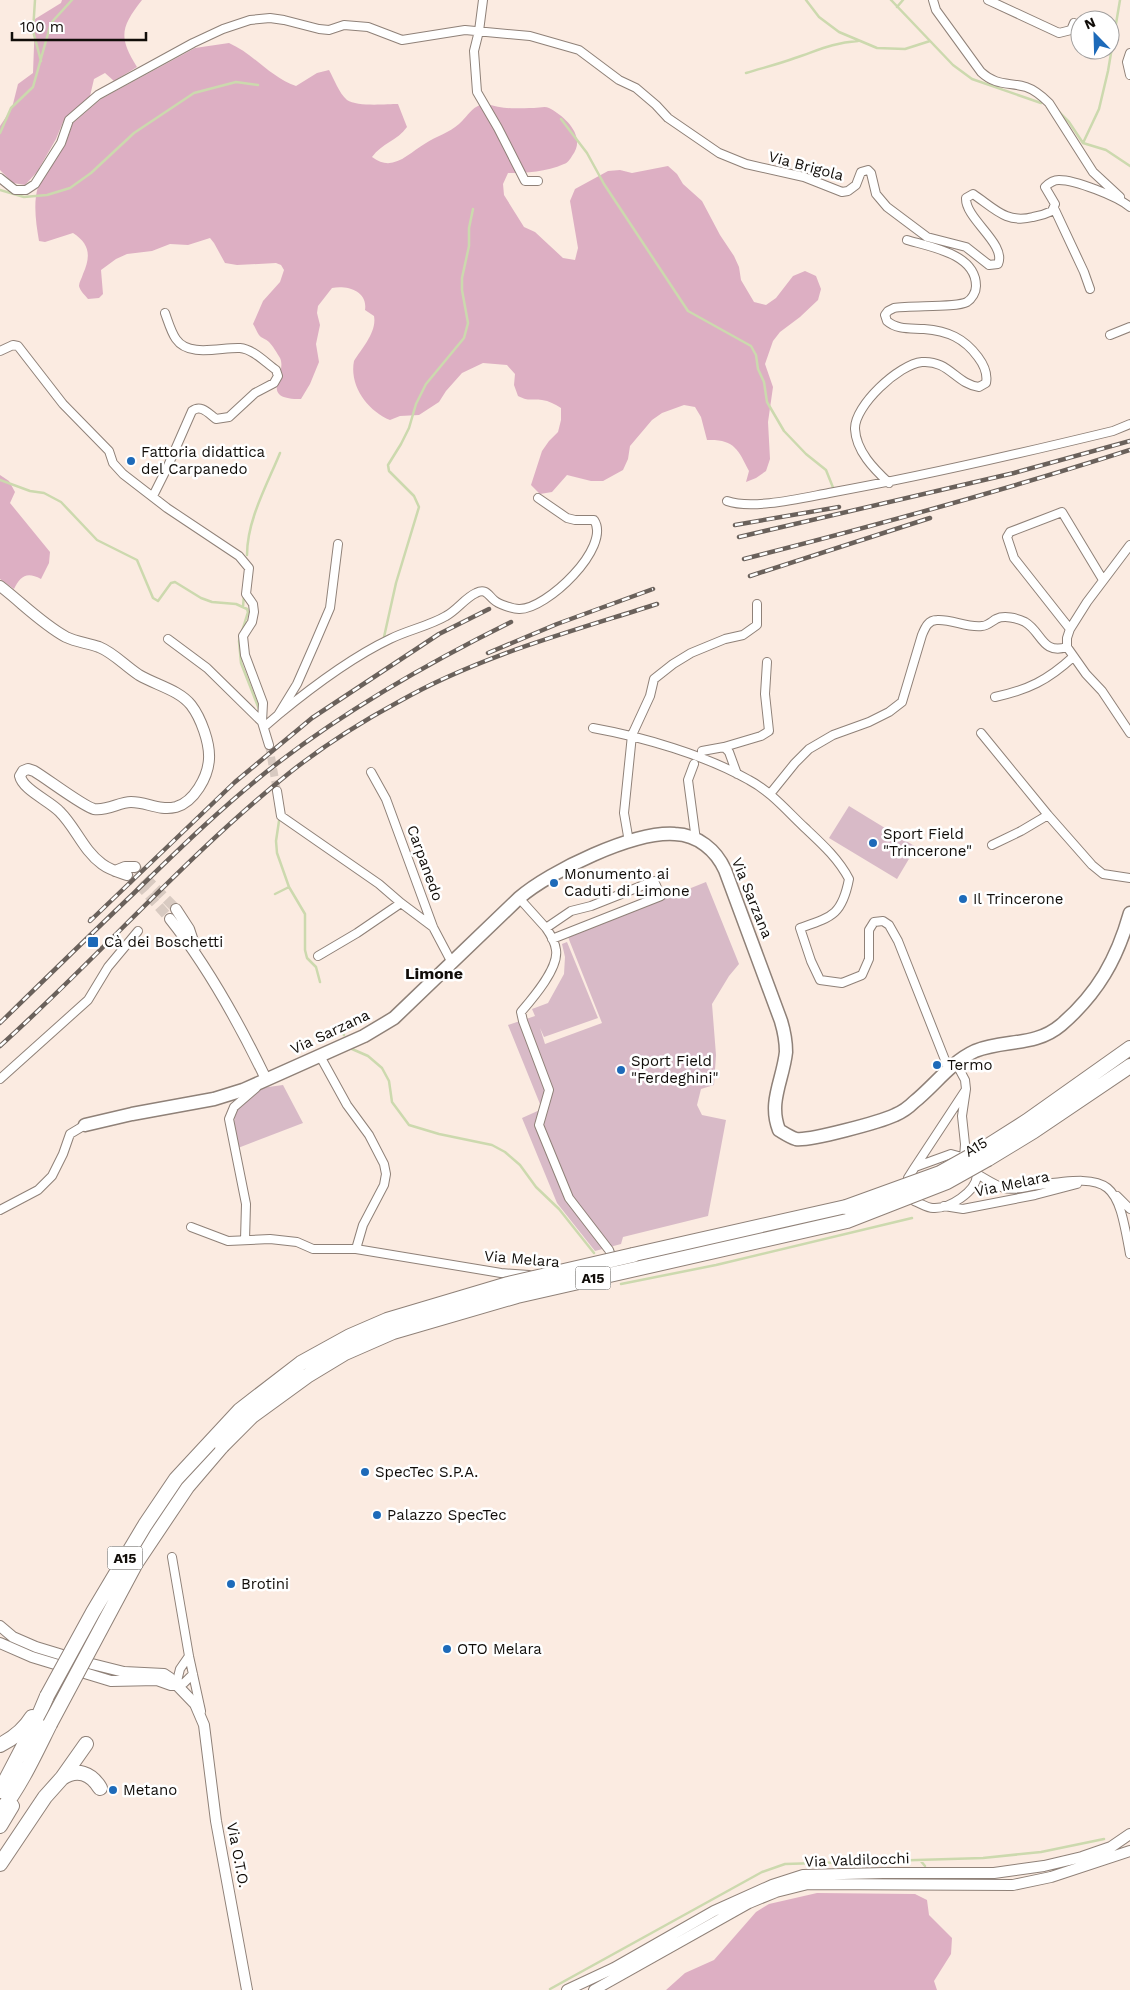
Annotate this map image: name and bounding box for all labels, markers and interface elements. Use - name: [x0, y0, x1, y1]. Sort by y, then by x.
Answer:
- scale bar: [12, 10, 146, 42]
- north arrow: [1070, 10, 1120, 60]
- text: N: [1082, 14, 1098, 32]
- text: 100 m: [20, 18, 64, 36]
- street label: Via Brigola: [767, 147, 846, 185]
- place label: Fattoria didattica del Carpanedo: [141, 443, 266, 478]
- marker: Fattoria didattica del Carpanedo: [125, 455, 137, 467]
- street label: Carpanedo: [403, 823, 447, 903]
- place label: Sport Field "Trincerone": [883, 825, 972, 860]
- marker: Sport Field "Trincerone": [867, 837, 879, 849]
- street label: Via Sarzana: [728, 855, 777, 941]
- place label: Monumento ai Caduti di Limone: [564, 865, 690, 900]
- marker: Monumento ai Caduti di Limone: [548, 877, 560, 889]
- place label: Il Trincerone: [973, 890, 1063, 908]
- marker: Il Trincerone: [957, 893, 969, 905]
- place label: Cà dei Boschetti: [104, 933, 223, 951]
- marker: Cà dei Boschetti: [86, 935, 100, 949]
- district label: Limone: [405, 964, 463, 983]
- street label: Via Sarzana: [288, 1006, 373, 1058]
- place label: Sport Field "Ferdeghini": [631, 1052, 719, 1087]
- place label: Termo: [947, 1056, 992, 1074]
- marker: Termo: [931, 1059, 943, 1071]
- marker: Sport Field "Ferdeghini": [615, 1064, 627, 1076]
- street label: A15: [961, 1133, 991, 1161]
- street label: Via Melara: [973, 1167, 1051, 1201]
- street label: Via Melara: [483, 1247, 561, 1271]
- road number: A15: [576, 1266, 610, 1290]
- place label: SpecTec S.P.A.: [375, 1463, 478, 1481]
- marker: SpecTec S.P.A.: [359, 1466, 371, 1478]
- place label: Palazzo SpecTec: [387, 1506, 507, 1524]
- marker: Palazzo SpecTec: [371, 1509, 383, 1521]
- road number: A15: [108, 1546, 142, 1570]
- place label: Brotini: [241, 1575, 289, 1593]
- marker: Brotini: [225, 1578, 237, 1590]
- place label: OTO Melara: [457, 1640, 542, 1658]
- marker: OTO Melara: [441, 1643, 453, 1655]
- place label: Metano: [123, 1781, 177, 1799]
- marker: Metano: [107, 1784, 119, 1796]
- street label: Via O.T.O.: [223, 1821, 253, 1889]
- street label: Via Valdilocchi: [804, 1849, 910, 1871]

